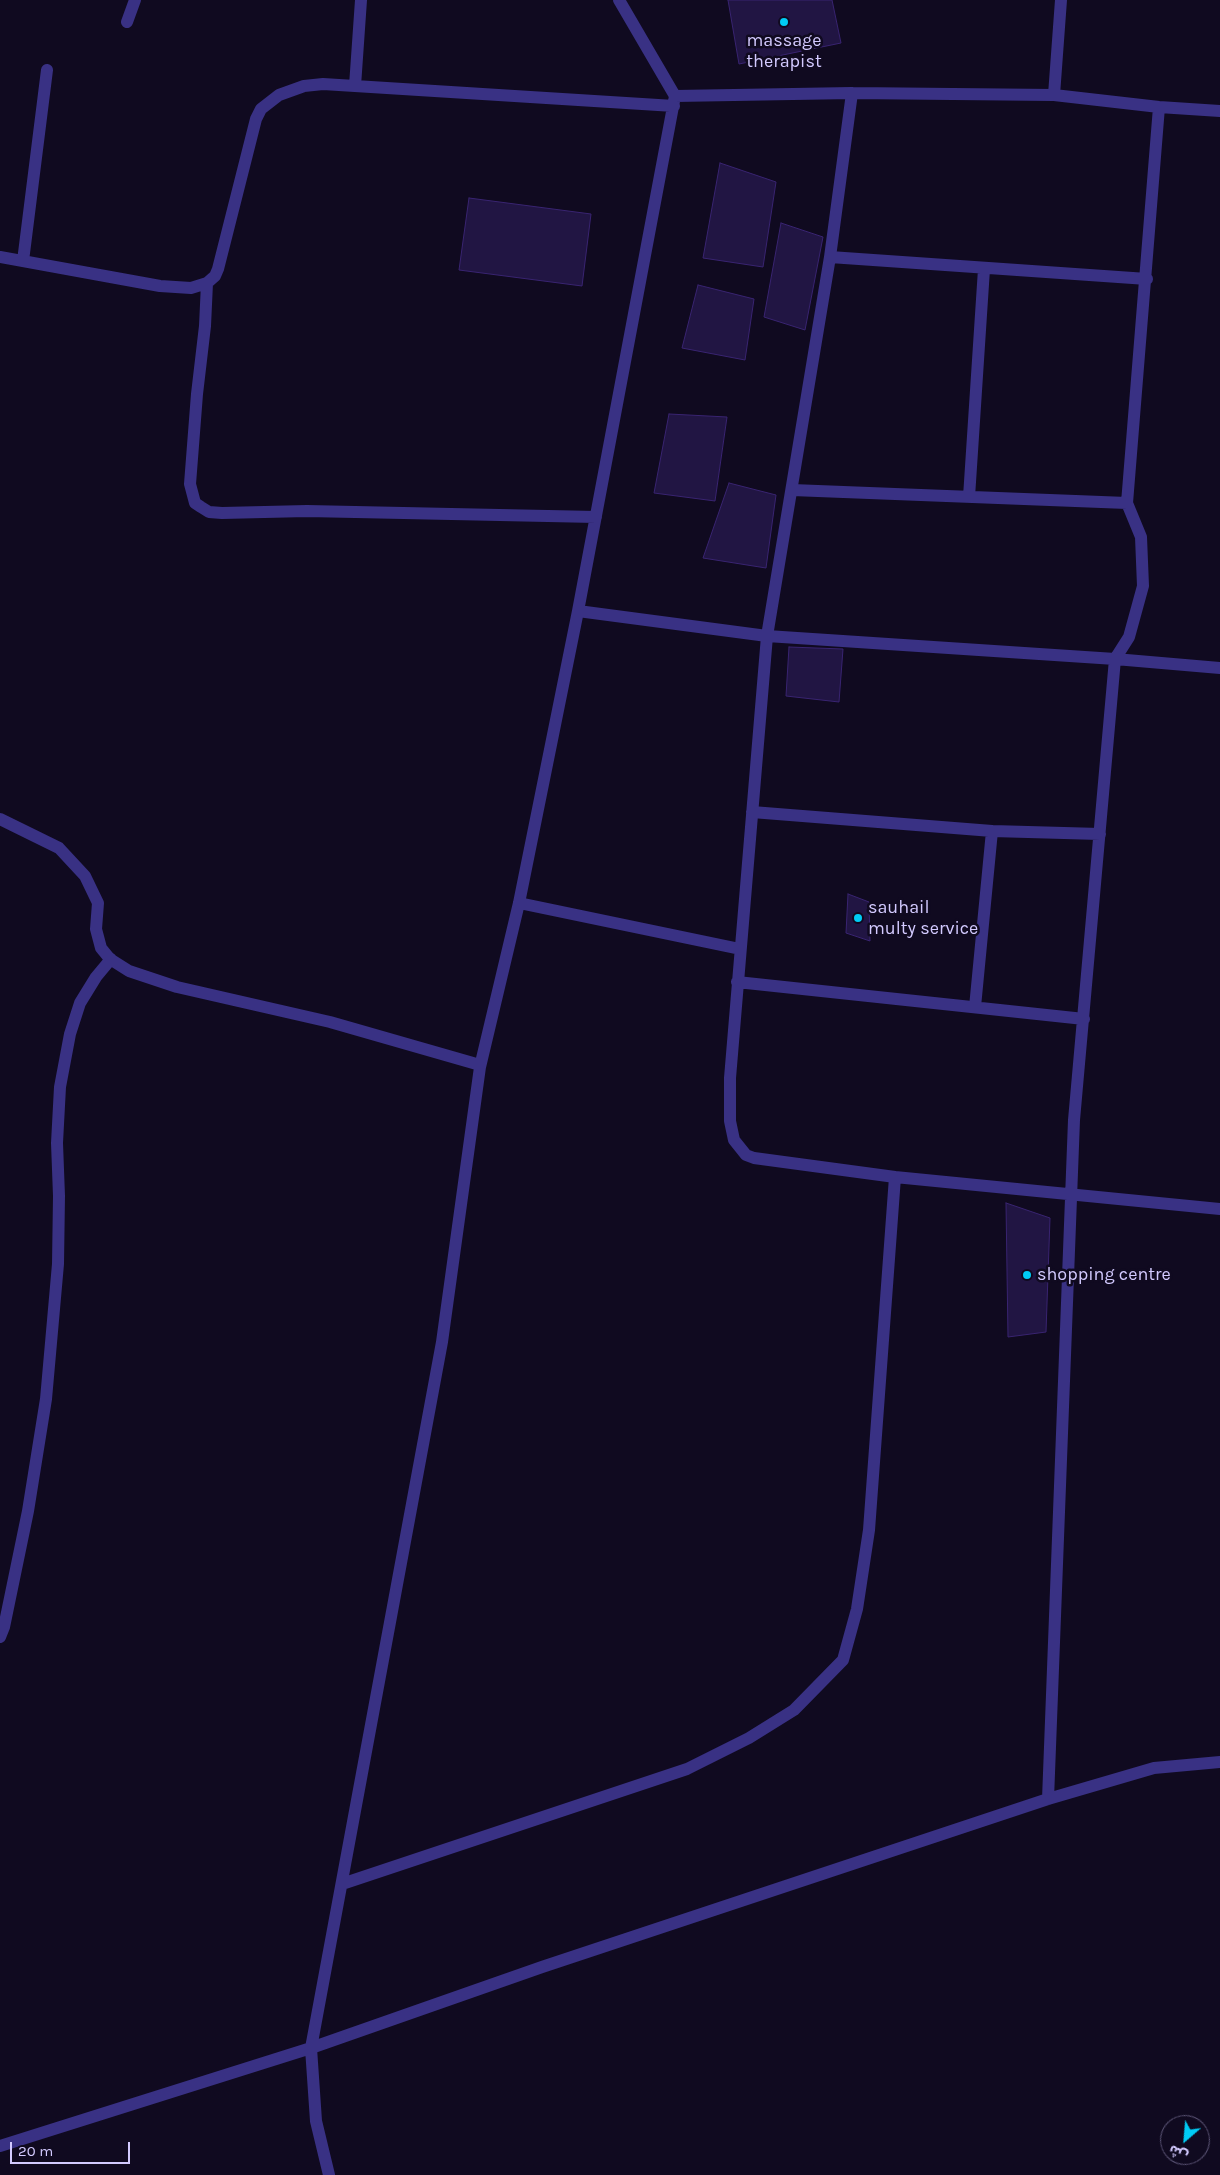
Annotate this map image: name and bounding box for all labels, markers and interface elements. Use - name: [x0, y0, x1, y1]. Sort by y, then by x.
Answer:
- marker: massage therapist: [778, 16, 790, 28]
- place label: massage therapist: [746, 30, 822, 72]
- place label: sauhail multy service: [868, 897, 978, 940]
- marker: sauhail multy service: [852, 912, 864, 924]
- place label: shopping centre: [1037, 1264, 1171, 1286]
- marker: shopping centre: [1021, 1269, 1033, 1281]
- north arrow: [1160, 2115, 1210, 2165]
- scale bar: [12, 2132, 132, 2164]
- text: ش: [1166, 2141, 1191, 2165]
- text: 20 m: [18, 2142, 53, 2160]

